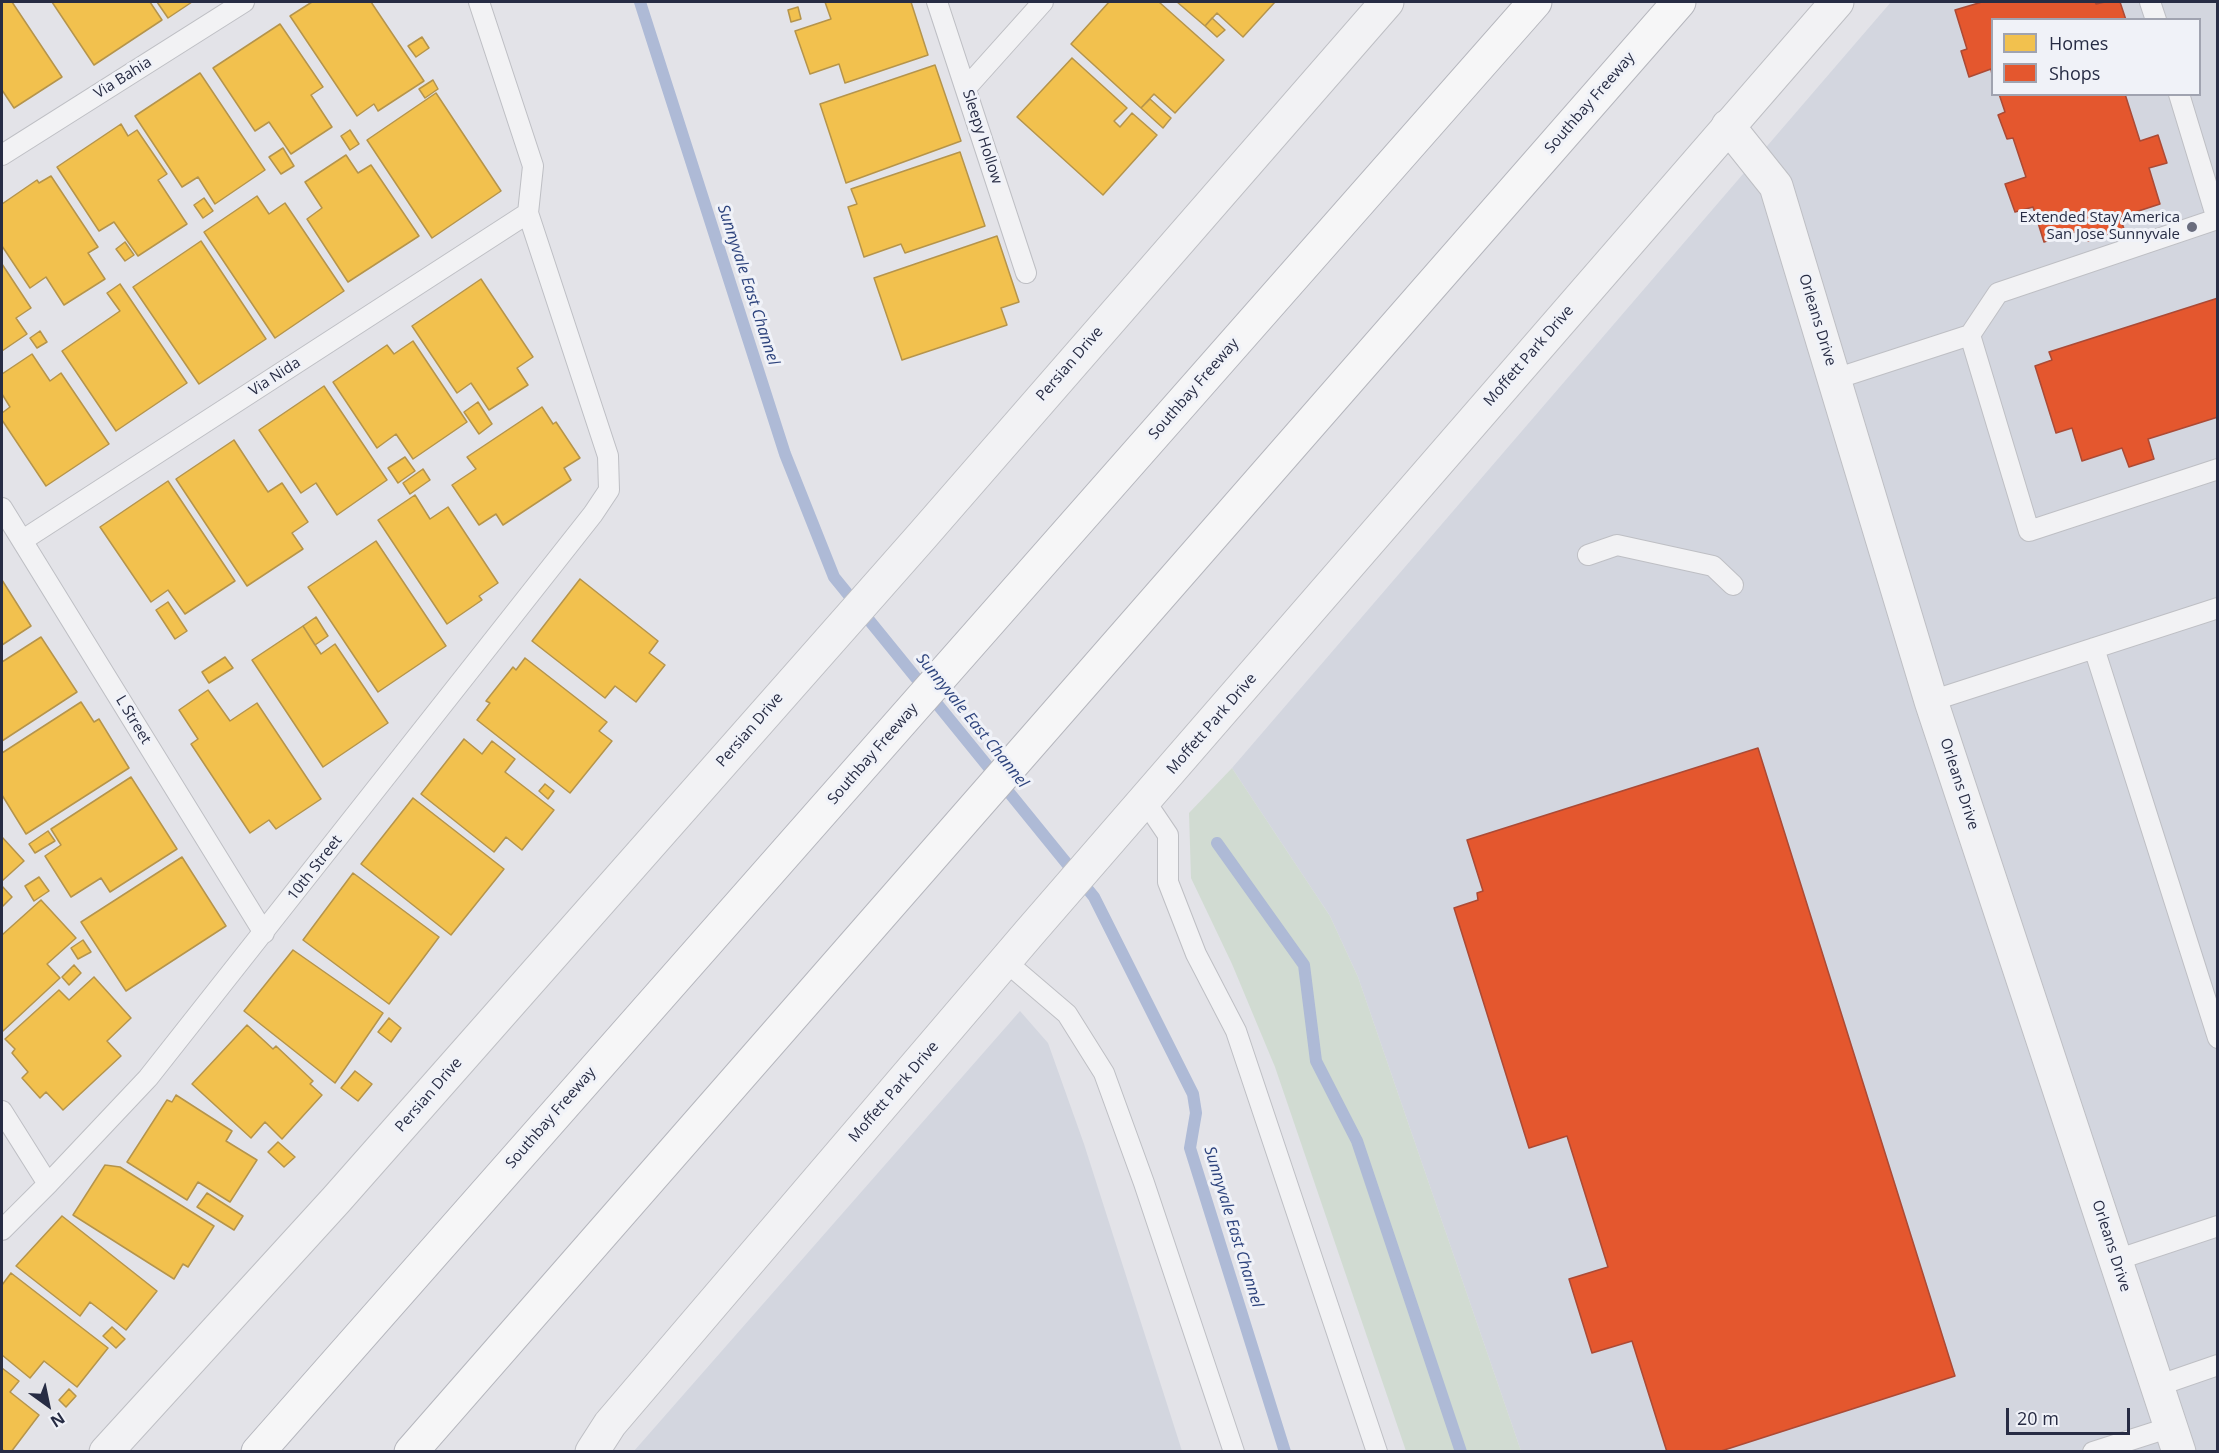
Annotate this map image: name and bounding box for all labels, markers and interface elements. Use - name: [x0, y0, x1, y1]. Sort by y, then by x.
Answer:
- legend: [1991, 18, 2201, 96]
- text: Homes: [2049, 31, 2108, 55]
- street label: Southbay Freeway: [1541, 49, 1639, 157]
- street label: Via Bahia: [91, 53, 155, 103]
- text: Shops: [2049, 61, 2100, 85]
- street label: Sleepy Hollow: [958, 88, 1006, 186]
- water label: Sunnyvale East Channel: [713, 202, 783, 368]
- place label: Extended Stay America San Jose Sunnyvale: [2020, 209, 2180, 244]
- marker: Extended Stay America San Jose Sunnyvale: [2185, 220, 2199, 234]
- street label: Orleans Drive: [1794, 272, 1840, 368]
- street label: Moffett Park Drive: [1480, 302, 1578, 410]
- street label: Persian Drive: [1033, 323, 1107, 405]
- street label: Southbay Freeway: [1145, 335, 1243, 443]
- street label: Via Nida: [246, 354, 304, 400]
- water label: Sunnyvale East Channel: [912, 650, 1032, 792]
- street label: Moffett Park Drive: [1163, 670, 1261, 778]
- street label: Persian Drive: [713, 689, 787, 771]
- street label: L Street: [111, 692, 155, 748]
- street label: Southbay Freeway: [824, 700, 922, 808]
- street label: Orleans Drive: [1936, 736, 1982, 832]
- street label: 10th Street: [284, 832, 346, 904]
- street label: Moffett Park Drive: [845, 1038, 943, 1146]
- street label: Persian Drive: [392, 1054, 466, 1136]
- street label: Southbay Freeway: [502, 1064, 600, 1172]
- water label: Sunnyvale East Channel: [1199, 1144, 1267, 1310]
- street label: Orleans Drive: [2088, 1198, 2134, 1294]
- north arrow: [18, 1375, 78, 1435]
- scale bar: [2009, 1396, 2134, 1434]
- text: 20 m: [2017, 1406, 2059, 1430]
- text: N: [46, 1407, 69, 1433]

